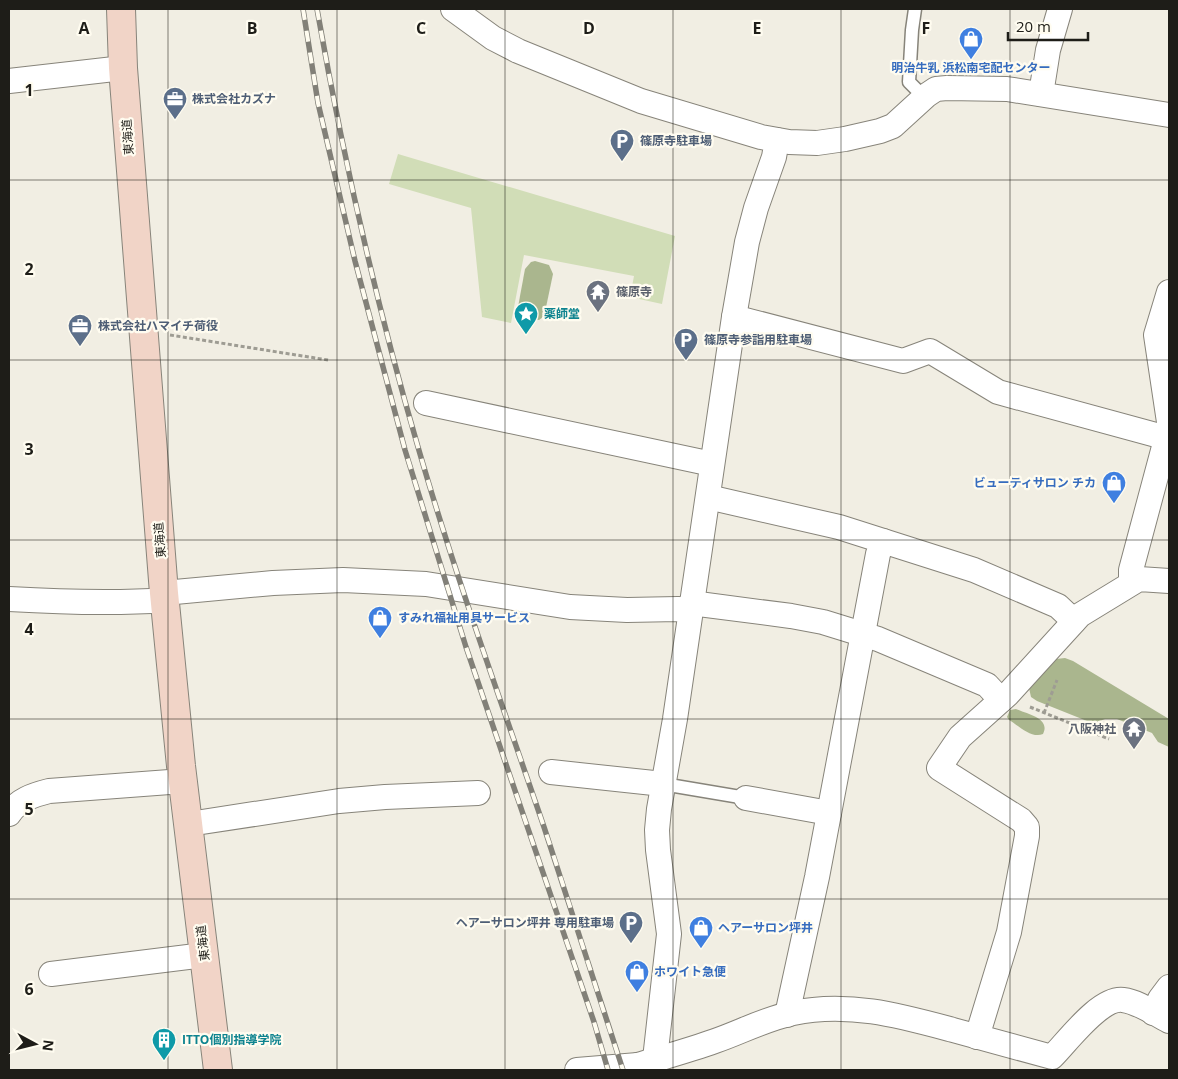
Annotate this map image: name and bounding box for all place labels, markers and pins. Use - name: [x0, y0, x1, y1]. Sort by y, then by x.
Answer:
- shop icon: 明治牛乳 浜松南宅配センター: [958, 26, 984, 60]
- place label: 明治牛乳 浜松南宅配センター: [891, 59, 1051, 76]
- office icon: 株式会社カズナ: [162, 86, 188, 120]
- place label: 株式会社カズナ: [192, 90, 276, 107]
- parking icon: 篠原寺駐車場: [609, 128, 635, 162]
- place label: 篠原寺駐車場: [640, 132, 712, 149]
- temple icon: 篠原寺: [585, 279, 611, 313]
- place label: 篠原寺: [616, 283, 652, 300]
- place icon: 薬師堂: [513, 301, 539, 335]
- place label: 薬師堂: [544, 305, 580, 322]
- office icon: 株式会社ハマイチ荷役: [67, 313, 93, 347]
- place label: 株式会社ハマイチ荷役: [98, 317, 218, 334]
- parking icon: 篠原寺参詣用駐車場: [673, 327, 699, 361]
- place label: 篠原寺参詣用駐車場: [704, 331, 812, 348]
- shop icon: ビューティサロン チカ: [1101, 470, 1127, 504]
- place label: ビューティサロン チカ: [974, 474, 1096, 491]
- shop icon: すみれ福祉用具サービス: [367, 605, 393, 639]
- place label: すみれ福祉用具サービス: [398, 609, 530, 626]
- temple icon: 八阪神社: [1121, 716, 1147, 750]
- place label: 八阪神社: [1068, 720, 1116, 737]
- parking icon: ヘアーサロン坪井 専用駐車場: [618, 910, 644, 944]
- place label: ヘアーサロン坪井 専用駐車場: [456, 914, 614, 931]
- shop icon: ヘアーサロン坪井: [688, 915, 714, 949]
- place label: ヘアーサロン坪井: [718, 919, 813, 936]
- shop icon: ホワイト急便: [624, 959, 650, 993]
- place label: ホワイト急便: [654, 963, 726, 980]
- building icon: ITTO個別指導学院: [151, 1027, 177, 1061]
- place label: ITTO個別指導学院: [182, 1031, 281, 1048]

